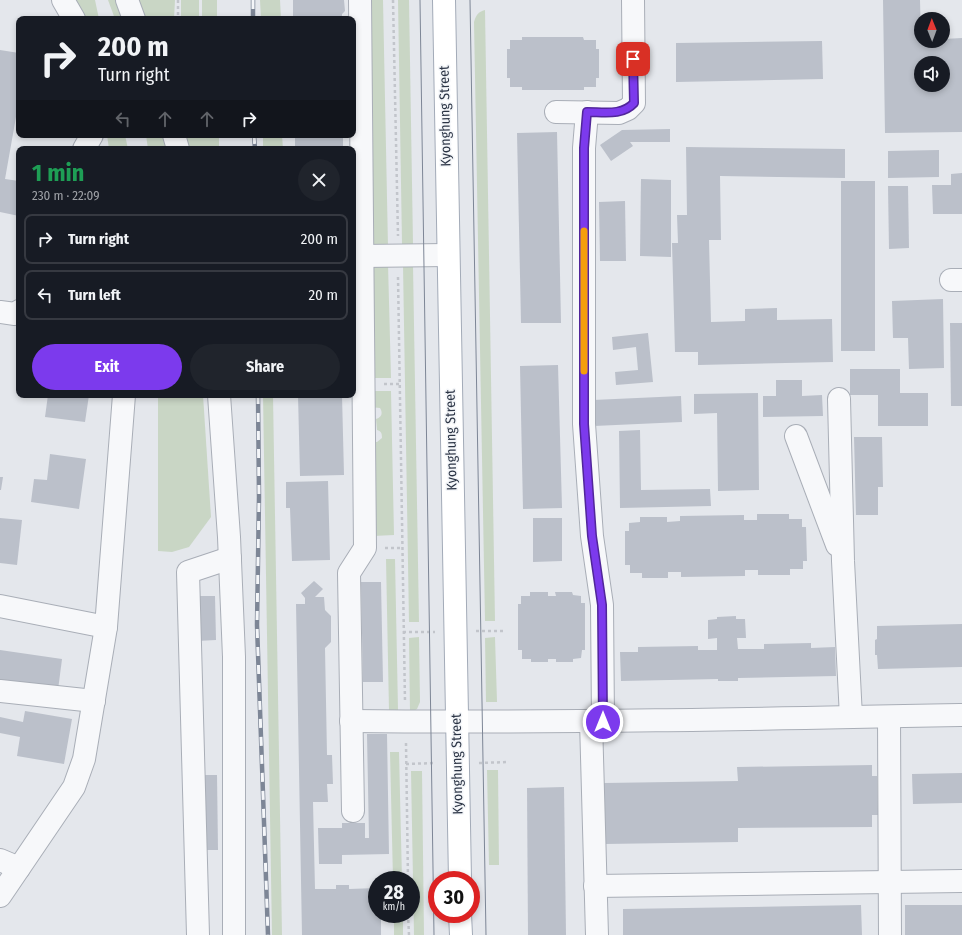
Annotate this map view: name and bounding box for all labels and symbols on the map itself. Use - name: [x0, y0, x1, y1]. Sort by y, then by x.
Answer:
- north arrow: [914, 12, 950, 48]
- pin: [616, 42, 650, 76]
- street label: Kyonghung Street: [436, 65, 454, 167]
- street label: Kyonghung Street: [442, 389, 460, 491]
- position arrow: [582, 701, 624, 743]
- street label: Kyonghung Street: [448, 713, 466, 815]
- speed limit sign: 30: [428, 871, 480, 923]

